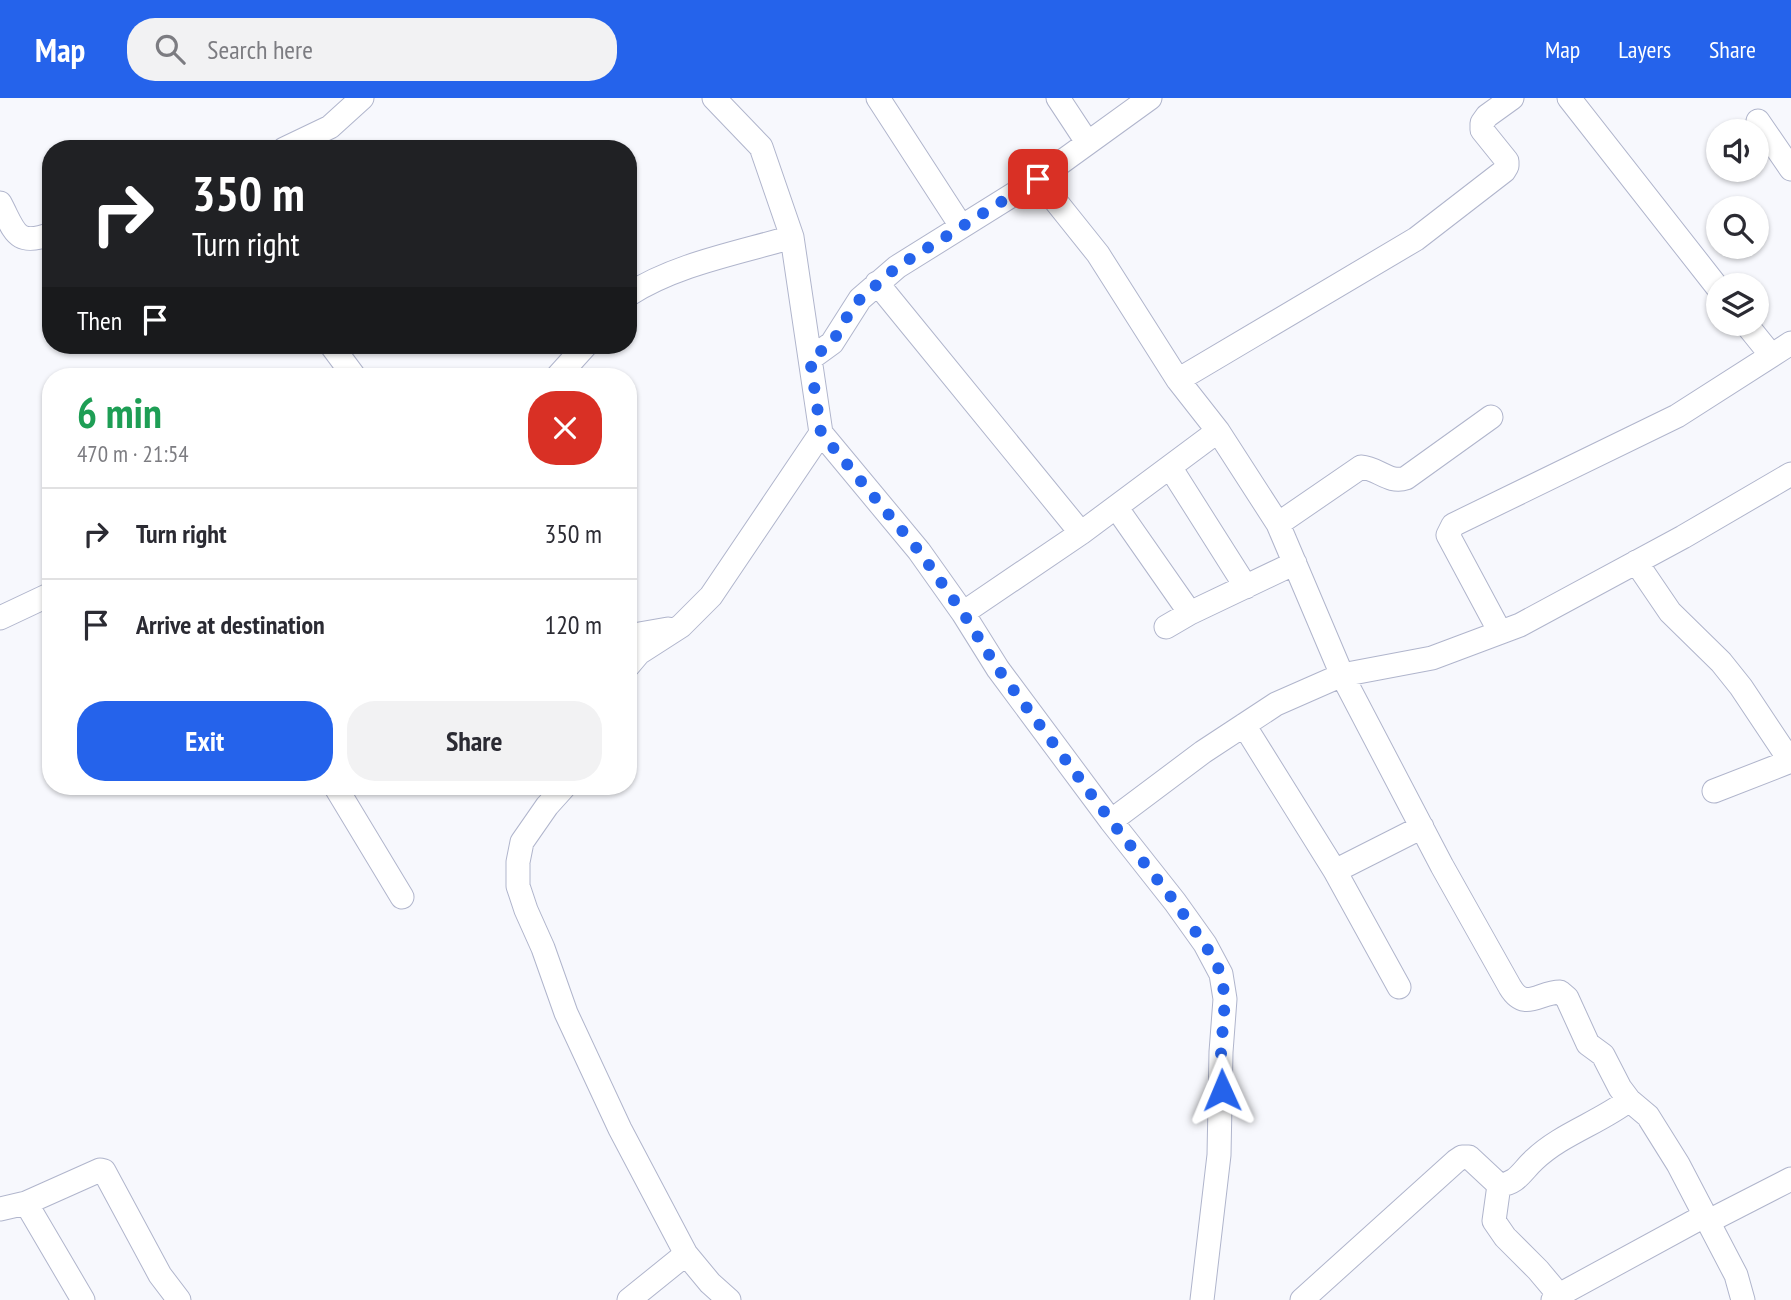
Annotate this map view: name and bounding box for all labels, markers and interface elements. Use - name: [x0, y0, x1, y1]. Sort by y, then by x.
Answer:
- search box: [127, 18, 617, 81]
- text: Map: [35, 28, 85, 71]
- icon: search: [151, 30, 189, 68]
- text: Search here: [207, 33, 313, 66]
- text: Map: [1545, 34, 1580, 65]
- text: Layers: [1618, 34, 1671, 65]
- text: Share: [1709, 34, 1756, 65]
- map controls: [1706, 119, 1769, 336]
- button: sound: [1706, 119, 1769, 182]
- pin: [1008, 149, 1068, 209]
- icon: arrive: [1019, 160, 1057, 198]
- text: 350 m: [192, 161, 305, 225]
- icon: right: [77, 168, 168, 259]
- button: search: [1706, 196, 1769, 259]
- text: Turn right: [192, 223, 300, 265]
- button: layers: [1706, 273, 1769, 336]
- icon: arrive: [136, 301, 174, 339]
- text: Then: [77, 304, 122, 337]
- text: 6 min: [77, 385, 162, 440]
- button: close: [528, 391, 602, 465]
- text: 470 m · 21:54: [77, 439, 189, 468]
- icon: right: [77, 515, 115, 553]
- text: Turn right: [136, 517, 227, 550]
- text: 350 m: [544, 517, 602, 550]
- icon: arrive: [77, 606, 115, 644]
- text: Arrive at destination: [136, 608, 325, 641]
- text: 120 m: [544, 608, 602, 641]
- button: Exit: [77, 701, 333, 781]
- button: Share: [347, 701, 602, 781]
- position arrow: [1185, 1053, 1259, 1127]

